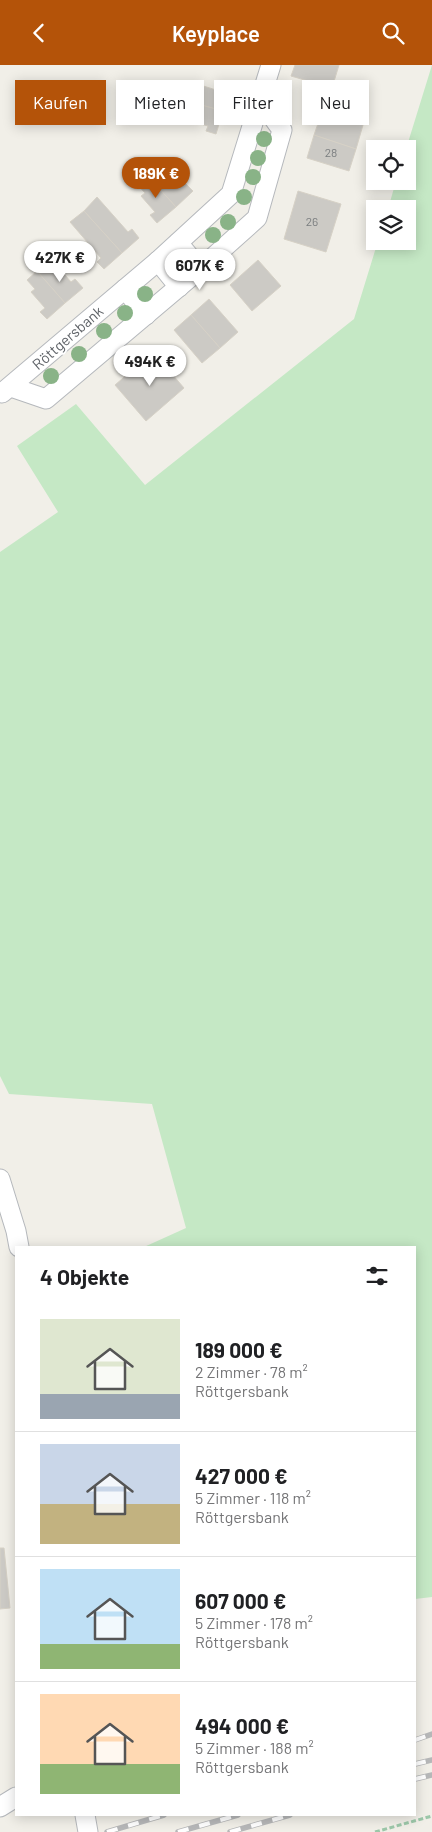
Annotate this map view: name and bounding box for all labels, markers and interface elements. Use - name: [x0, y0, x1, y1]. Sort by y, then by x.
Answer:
- icon: back: [25, 19, 53, 47]
- icon: search: [379, 19, 407, 47]
- text: Keyplace: [172, 20, 260, 46]
- chip: Kaufen: [15, 80, 106, 125]
- chip: Mieten: [116, 80, 204, 125]
- chip: Filter: [214, 80, 292, 125]
- chip: Neu: [302, 80, 369, 125]
- map controls: [366, 140, 416, 250]
- button: locate: [366, 140, 416, 190]
- house number: 28: [325, 145, 337, 159]
- pin: 189K €: [115, 157, 197, 199]
- text: 189K €: [133, 163, 179, 182]
- button: layers: [366, 200, 416, 250]
- house number: 26: [306, 214, 318, 228]
- pin: 427K €: [19, 241, 101, 283]
- text: 427K €: [35, 247, 85, 266]
- pin: 607K €: [159, 249, 241, 291]
- text: 607K €: [175, 255, 225, 274]
- street label: Röttgersbank: [28, 301, 107, 373]
- pin: 494K €: [109, 345, 191, 387]
- text: 494K €: [124, 351, 176, 370]
- icon: filters: [363, 1262, 391, 1290]
- text: 4 Objekte: [40, 1264, 129, 1289]
- text: 189 000 €: [195, 1337, 283, 1362]
- icon: home: [80, 1339, 140, 1399]
- text: 2 Zimmer · 78 m²: [195, 1362, 308, 1381]
- text: Röttgersbank: [195, 1381, 289, 1400]
- text: 427 000 €: [195, 1463, 288, 1488]
- icon: home: [80, 1464, 140, 1524]
- text: 5 Zimmer · 118 m²: [195, 1488, 311, 1507]
- text: Röttgersbank: [195, 1507, 289, 1526]
- text: 607 000 €: [195, 1588, 286, 1613]
- icon: home: [80, 1589, 140, 1649]
- text: 5 Zimmer · 178 m²: [195, 1613, 313, 1632]
- text: Röttgersbank: [195, 1632, 289, 1651]
- text: 494 000 €: [195, 1713, 289, 1738]
- icon: home: [80, 1714, 140, 1774]
- text: 5 Zimmer · 188 m²: [195, 1738, 314, 1757]
- text: Röttgersbank: [195, 1757, 289, 1776]

